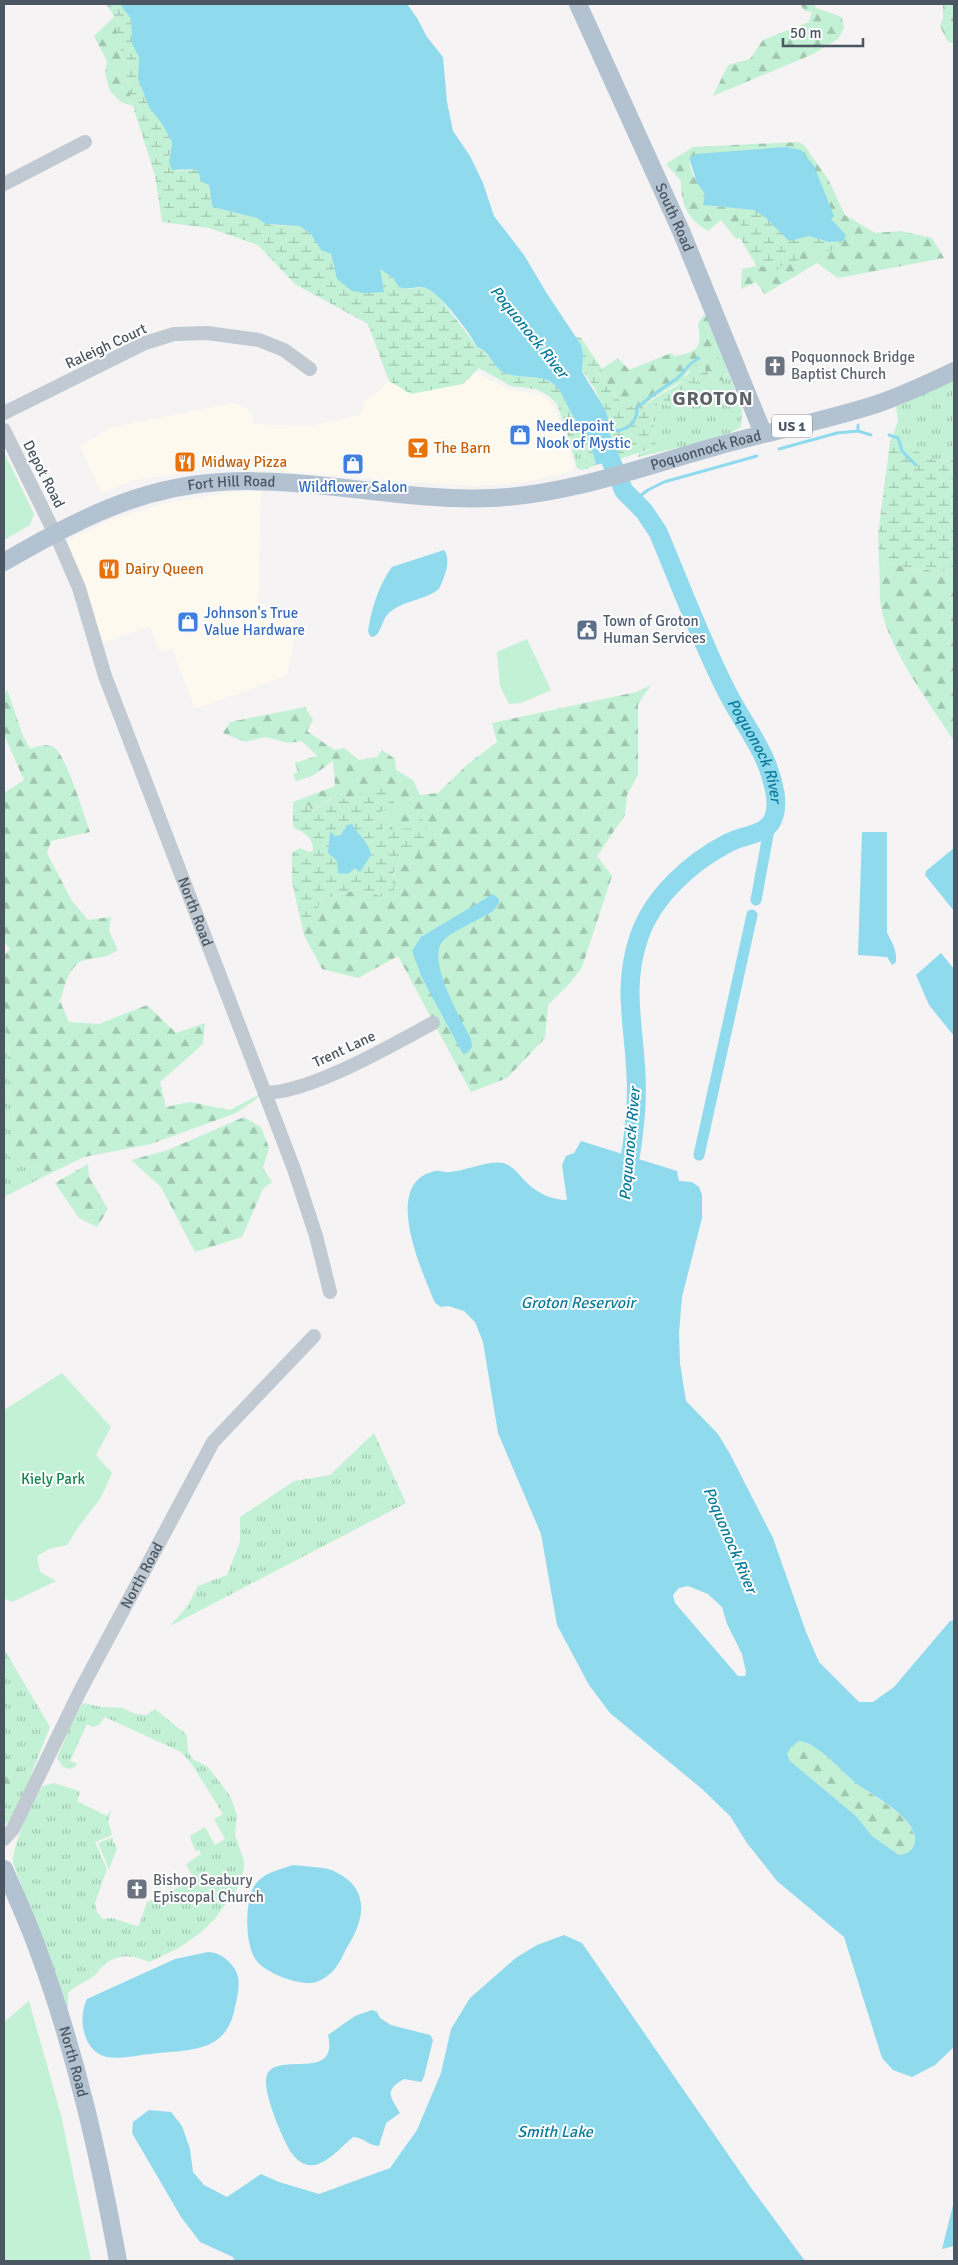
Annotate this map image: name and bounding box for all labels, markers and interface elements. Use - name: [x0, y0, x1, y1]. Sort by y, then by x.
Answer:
- scale bar: [783, 15, 863, 47]
- text: 50 m: [790, 24, 821, 42]
- street label: South Road: [651, 180, 697, 254]
- water label: Poquonock River: [486, 282, 574, 384]
- street label: Raleigh Court: [62, 319, 150, 373]
- place label: Poquonnock Bridge Baptist Church: [791, 348, 915, 383]
- church icon: Poquonnock Bridge Baptist Church: [763, 354, 787, 378]
- district label: GROTON: [672, 386, 754, 411]
- road number: US 1: [772, 414, 812, 438]
- place label: Needlepoint Nook of Mystic: [536, 417, 631, 452]
- shop icon: Needlepoint Nook of Mystic: [508, 423, 532, 447]
- street label: Poquonnock Road: [648, 426, 763, 474]
- bar icon: The Barn: [406, 436, 430, 460]
- street label: Depot Road: [19, 437, 69, 511]
- place label: The Barn: [434, 439, 491, 457]
- restaurant icon: Midway Pizza: [173, 450, 197, 474]
- shop icon: Wildflower Salon: [341, 452, 365, 476]
- place label: Midway Pizza: [201, 453, 287, 471]
- street label: Fort Hill Road: [186, 472, 276, 494]
- place label: Wildflower Salon: [299, 478, 407, 496]
- restaurant icon: Dairy Queen: [97, 557, 121, 581]
- place label: Dairy Queen: [125, 560, 204, 578]
- place label: Johnson's True Value Hardware: [204, 604, 305, 639]
- shop icon: Johnson's True Value Hardware: [176, 610, 200, 634]
- place label: Town of Groton Human Services: [603, 612, 706, 647]
- public building icon: Town of Groton Human Services: [575, 618, 599, 642]
- water label: Poquonock River: [722, 695, 786, 805]
- street label: North Road: [174, 874, 217, 949]
- street label: Trent Lane: [310, 1027, 378, 1071]
- water label: Poquonock River: [615, 1085, 645, 1201]
- water label: Groton Reservoir: [521, 1293, 637, 1313]
- park label: Kiely Park: [21, 1470, 85, 1488]
- water label: Poquonock River: [699, 1484, 762, 1598]
- street label: North Road: [117, 1539, 167, 1612]
- place label: Bishop Seabury Episcopal Church: [153, 1871, 264, 1906]
- church icon: Bishop Seabury Episcopal Church: [125, 1877, 149, 1901]
- street label: North Road: [55, 2024, 92, 2099]
- water label: Smith Lake: [517, 2122, 594, 2142]

